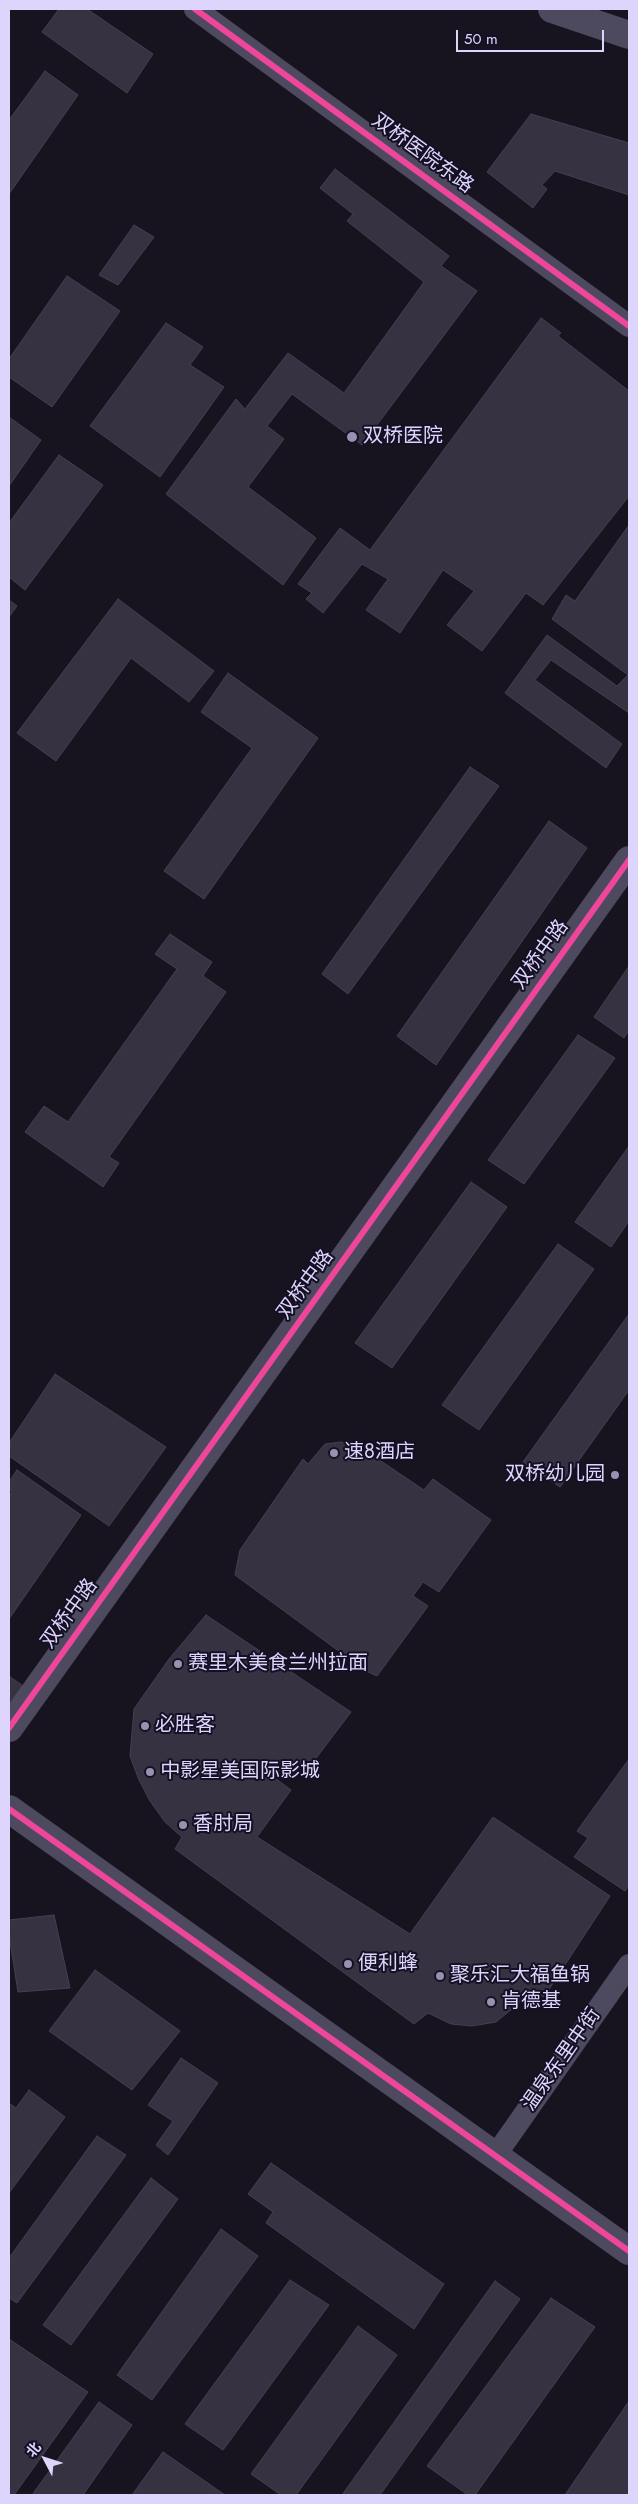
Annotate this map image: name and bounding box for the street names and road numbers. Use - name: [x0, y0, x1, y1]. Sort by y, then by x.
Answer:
- street label: 双桥医院东路: [366, 109, 478, 199]
- street label: 双桥中路: [508, 916, 574, 994]
- street label: 双桥中路: [273, 1246, 339, 1324]
- street label: 双桥中路: [37, 1575, 103, 1653]
- street label: 温泉东里中街: [518, 2004, 606, 2116]

